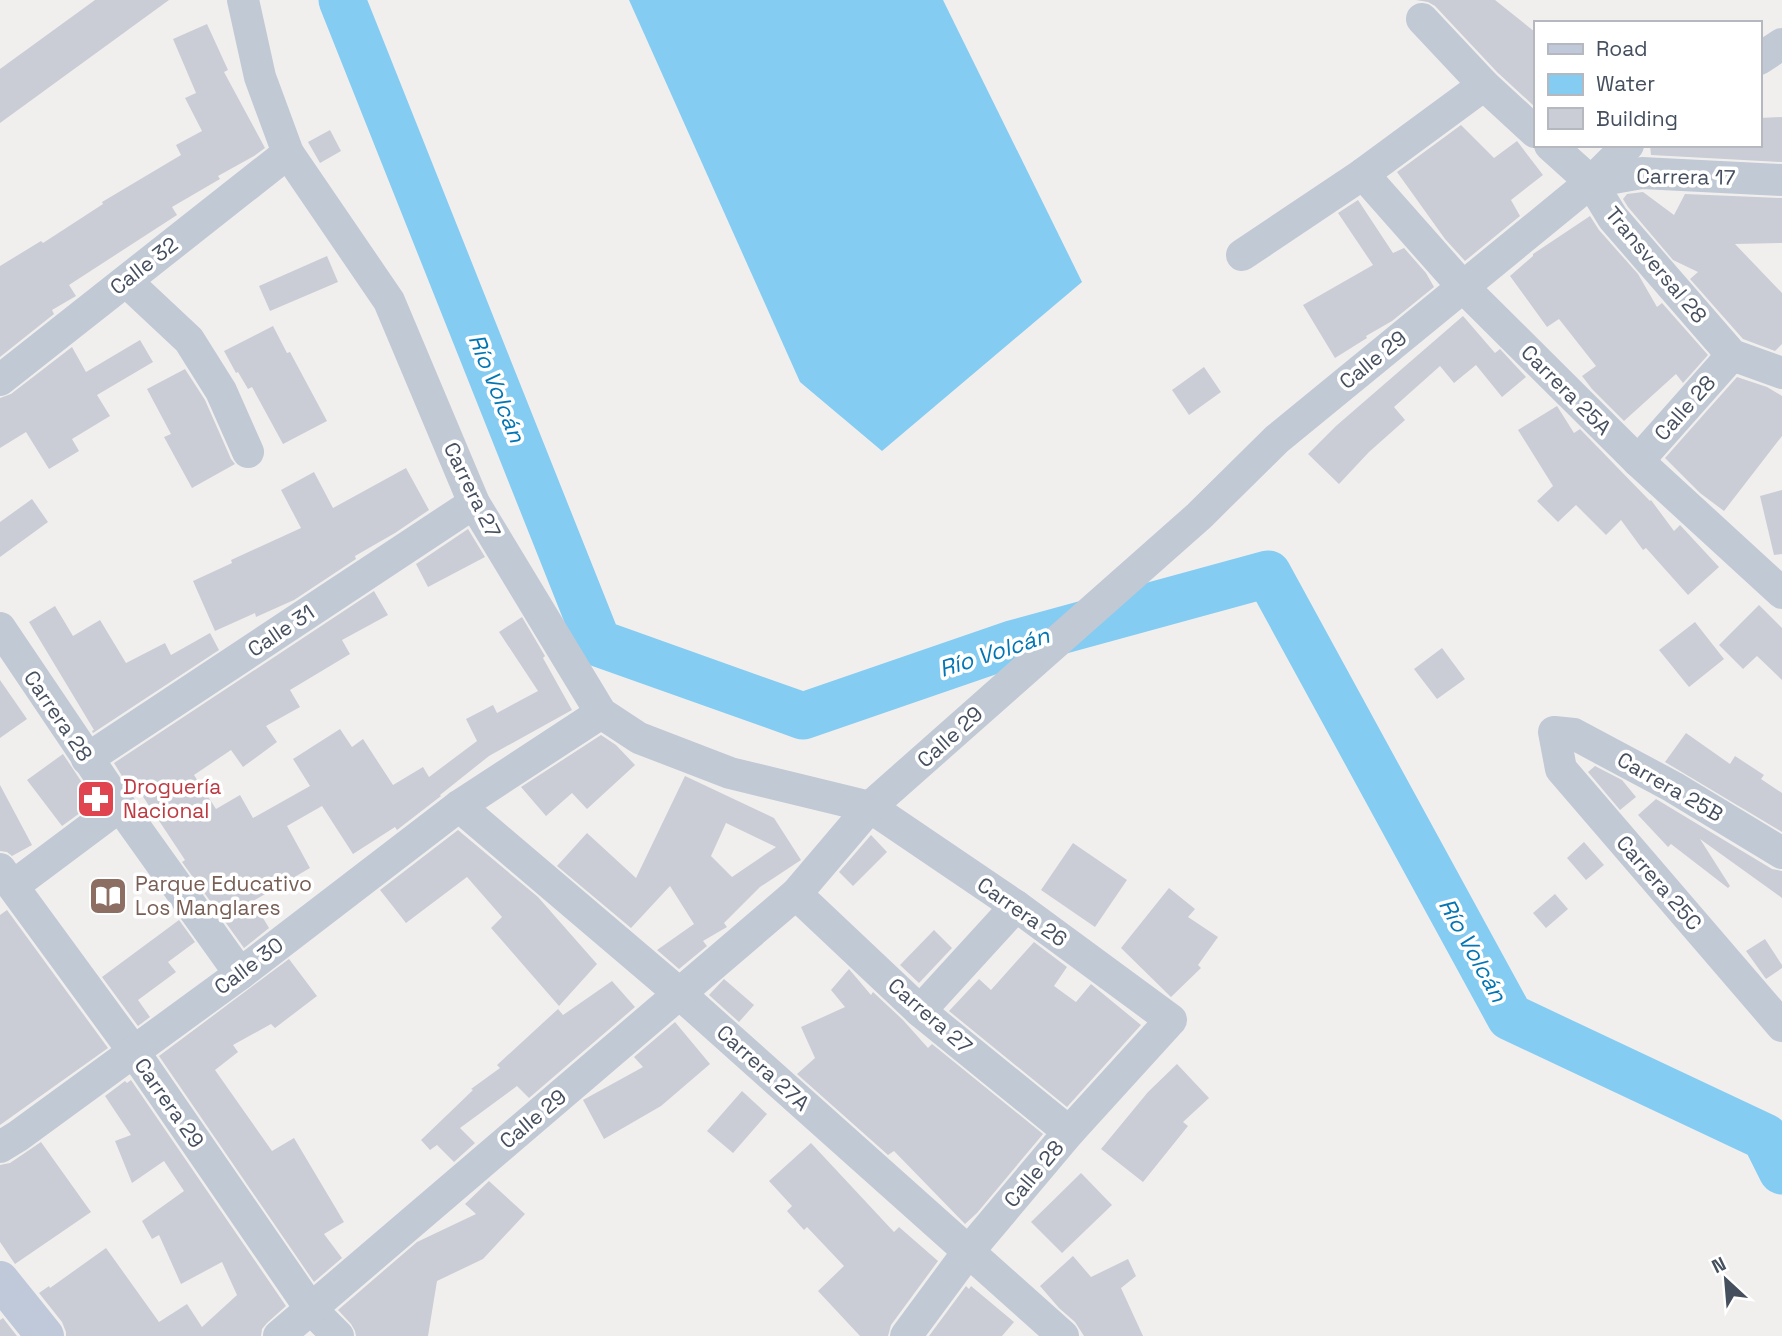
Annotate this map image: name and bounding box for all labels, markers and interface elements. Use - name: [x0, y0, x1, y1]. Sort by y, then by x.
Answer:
- legend: [1534, 21, 1761, 147]
- text: Road: [1596, 35, 1648, 62]
- text: Water: [1596, 70, 1655, 97]
- text: Building: [1596, 105, 1678, 132]
- street label: Carrera 17: [1636, 162, 1736, 191]
- street label: Transversal 28: [1600, 201, 1713, 329]
- street label: Calle 32: [104, 231, 183, 301]
- street label: Calle 29: [1333, 324, 1412, 395]
- water label: Río Volcán: [462, 329, 533, 447]
- street label: Carrera 25A: [1515, 339, 1617, 441]
- street label: Calle 28: [1648, 369, 1721, 446]
- street label: Carrera 27: [438, 438, 507, 542]
- street label: Calle 31: [242, 598, 319, 663]
- water label: Río Volcán: [935, 620, 1054, 684]
- street label: Carrera 28: [18, 665, 99, 766]
- street label: Calle 29: [911, 700, 988, 773]
- street label: Carrera 25B: [1613, 745, 1728, 828]
- place label: Droguería Nacional: [123, 773, 221, 824]
- pharmacy icon: Droguería Nacional: [75, 778, 117, 820]
- street label: Carrera 25C: [1611, 830, 1708, 936]
- place label: Parque Educativo Los Manglares: [135, 870, 312, 921]
- street label: Carrera 26: [972, 871, 1073, 952]
- library icon: Parque Educativo Los Manglares: [87, 875, 129, 917]
- water label: Río Volcán: [1432, 893, 1514, 1008]
- street label: Calle 30: [209, 931, 289, 1000]
- street label: Carrera 27: [883, 972, 978, 1060]
- street label: Carrera 27A: [711, 1019, 815, 1116]
- street label: Carrera 29: [129, 1052, 210, 1153]
- street label: Calle 29: [494, 1083, 572, 1154]
- street label: Calle 28: [998, 1135, 1069, 1213]
- north arrow: [1691, 1245, 1761, 1315]
- text: N: [1708, 1251, 1730, 1279]

